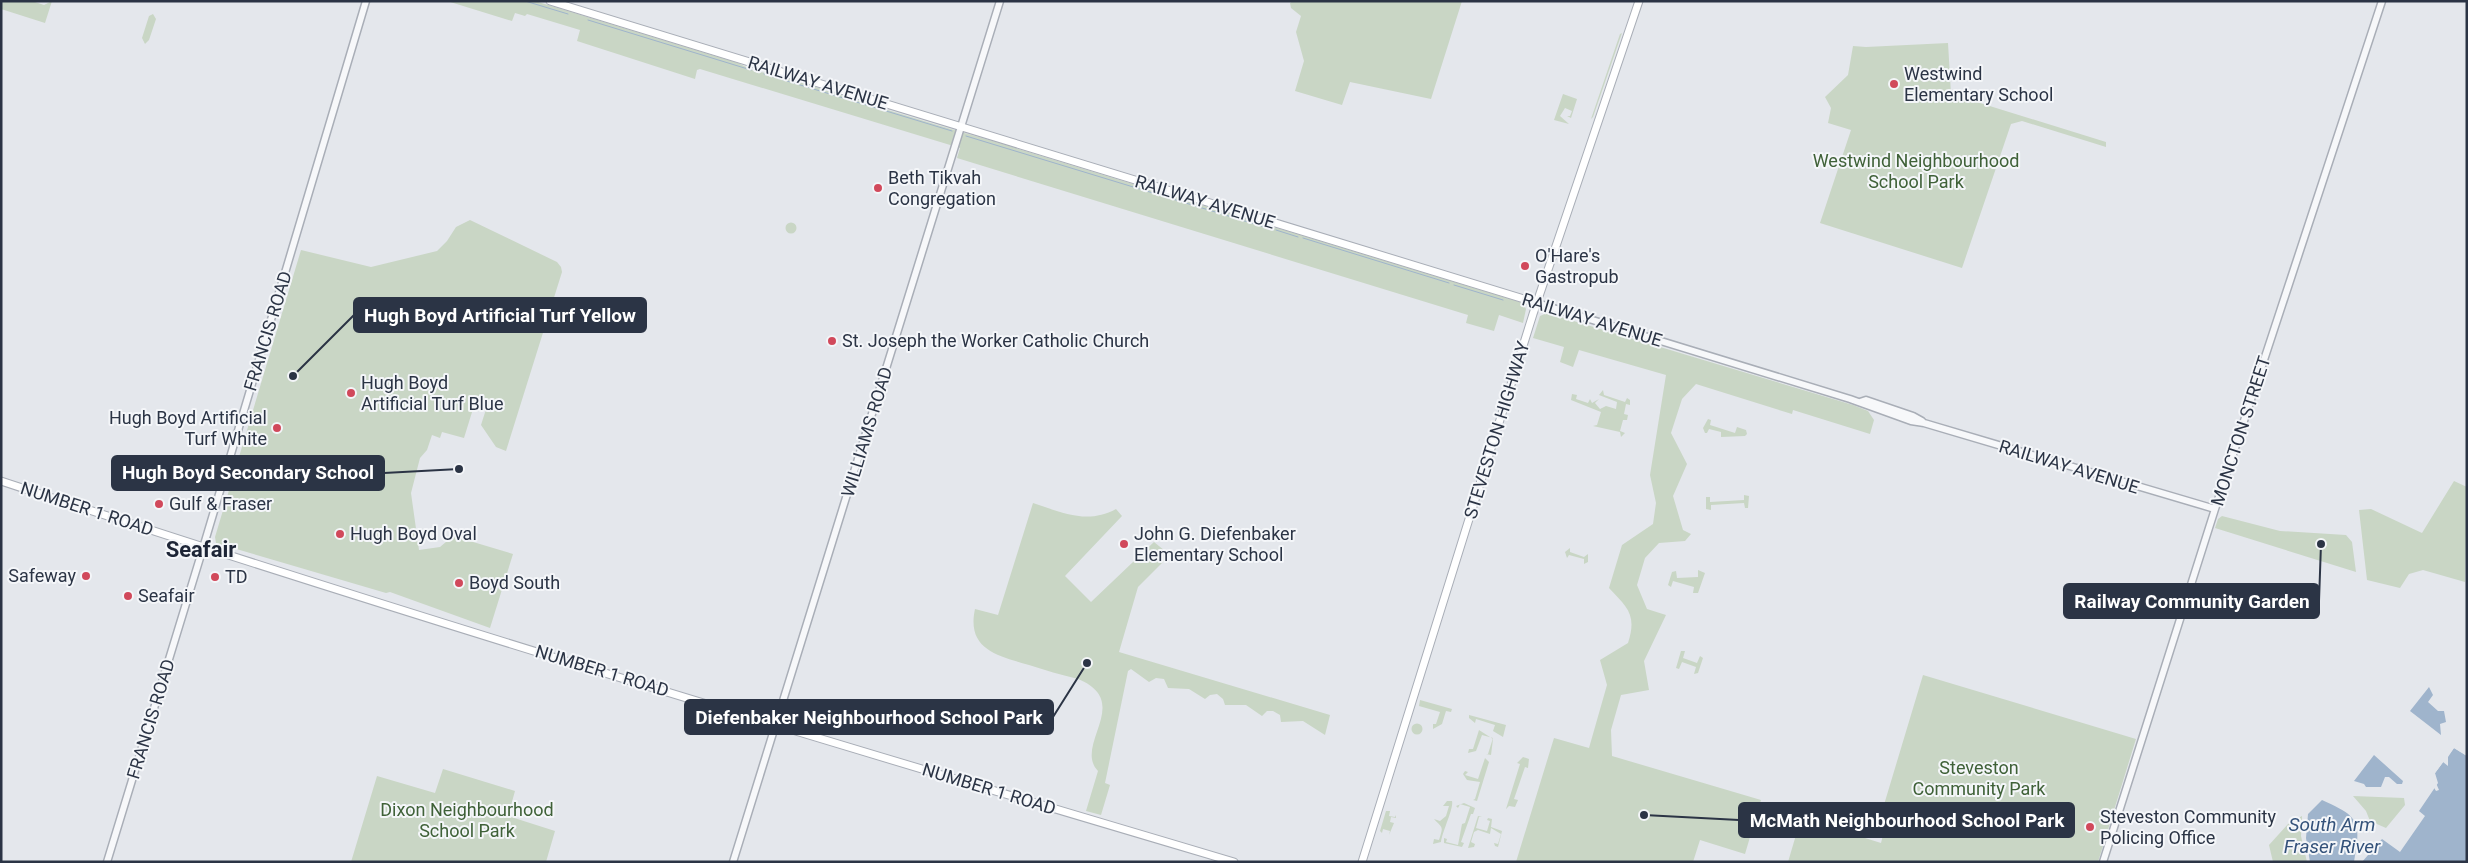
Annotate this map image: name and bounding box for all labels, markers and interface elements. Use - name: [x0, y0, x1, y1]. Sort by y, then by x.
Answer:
- street label: RAILWAY AVENUE: [746, 51, 891, 114]
- place label: Westwind Elementary School: [1904, 63, 2053, 105]
- marker: Westwind Elementary School: [1888, 78, 1900, 90]
- park label: Westwind Neighbourhood School Park: [1813, 150, 2019, 192]
- place label: Beth Tikvah Congregation: [888, 167, 996, 209]
- street label: RAILWAY AVENUE: [1133, 170, 1278, 233]
- marker: Beth Tikvah Congregation: [872, 182, 884, 194]
- place label: O'Hare's Gastropub: [1535, 245, 1619, 287]
- marker: O'Hare's Gastropub: [1519, 260, 1531, 272]
- street label: FRANCIS ROAD: [239, 268, 296, 393]
- street label: RAILWAY AVENUE: [1520, 288, 1665, 351]
- callout: Hugh Boyd Artificial Turf Yellow: [354, 298, 646, 332]
- text: Hugh Boyd Artificial Turf Yellow: [364, 304, 636, 327]
- place label: St. Joseph the Worker Catholic Church: [842, 330, 1149, 351]
- marker: St. Joseph the Worker Catholic Church: [826, 335, 838, 347]
- street label: STEVESTON HIGHWAY: [1460, 338, 1534, 521]
- street label: MONCTON STREET: [2206, 353, 2275, 509]
- street label: WILLIAMS ROAD: [837, 364, 896, 499]
- place label: Hugh Boyd Artificial Turf Blue: [361, 372, 503, 414]
- marker: Hugh Boyd Artificial Turf Blue: [345, 387, 357, 399]
- place label: Hugh Boyd Artificial Turf White: [109, 407, 267, 449]
- marker: Hugh Boyd Artificial Turf White: [271, 422, 283, 434]
- street label: RAILWAY AVENUE: [1997, 435, 2142, 498]
- callout: Hugh Boyd Secondary School: [112, 456, 384, 490]
- text: Hugh Boyd Secondary School: [122, 461, 374, 484]
- street label: NUMBER 1 ROAD: [18, 477, 156, 540]
- place label: Gulf & Fraser: [169, 493, 272, 514]
- marker: Gulf & Fraser: [153, 498, 165, 510]
- place label: Hugh Boyd Oval: [350, 523, 477, 544]
- place label: John G. Diefenbaker Elementary School: [1134, 523, 1296, 565]
- marker: Hugh Boyd Oval: [334, 528, 346, 540]
- district label: Seafair: [166, 537, 236, 562]
- marker: John G. Diefenbaker Elementary School: [1118, 538, 1130, 550]
- place label: Safeway: [8, 565, 76, 586]
- place label: TD: [225, 566, 248, 587]
- marker: Safeway: [80, 570, 92, 582]
- marker: TD: [209, 571, 221, 583]
- place label: Boyd South: [469, 572, 560, 593]
- marker: Boyd South: [453, 577, 465, 589]
- callout: Railway Community Garden: [2064, 584, 2319, 618]
- place label: Seafair: [138, 585, 195, 606]
- marker: Seafair: [122, 590, 134, 602]
- text: Railway Community Garden: [2074, 590, 2310, 613]
- street label: NUMBER 1 ROAD: [533, 640, 672, 701]
- street label: FRANCIS ROAD: [122, 656, 179, 781]
- callout: Diefenbaker Neighbourhood School Park: [685, 700, 1053, 734]
- text: Diefenbaker Neighbourhood School Park: [695, 706, 1044, 729]
- park label: Steveston Community Park: [1913, 757, 2046, 799]
- street label: NUMBER 1 ROAD: [920, 758, 1059, 819]
- park label: Dixon Neighbourhood School Park: [380, 799, 554, 841]
- callout: McMath Neighbourhood School Park: [1739, 803, 2074, 837]
- place label: Steveston Community Policing Office: [2100, 806, 2277, 848]
- text: McMath Neighbourhood School Park: [1750, 809, 2065, 832]
- water label: South Arm Fraser River: [2284, 813, 2381, 858]
- marker: Steveston Community Policing Office: [2084, 821, 2096, 833]

